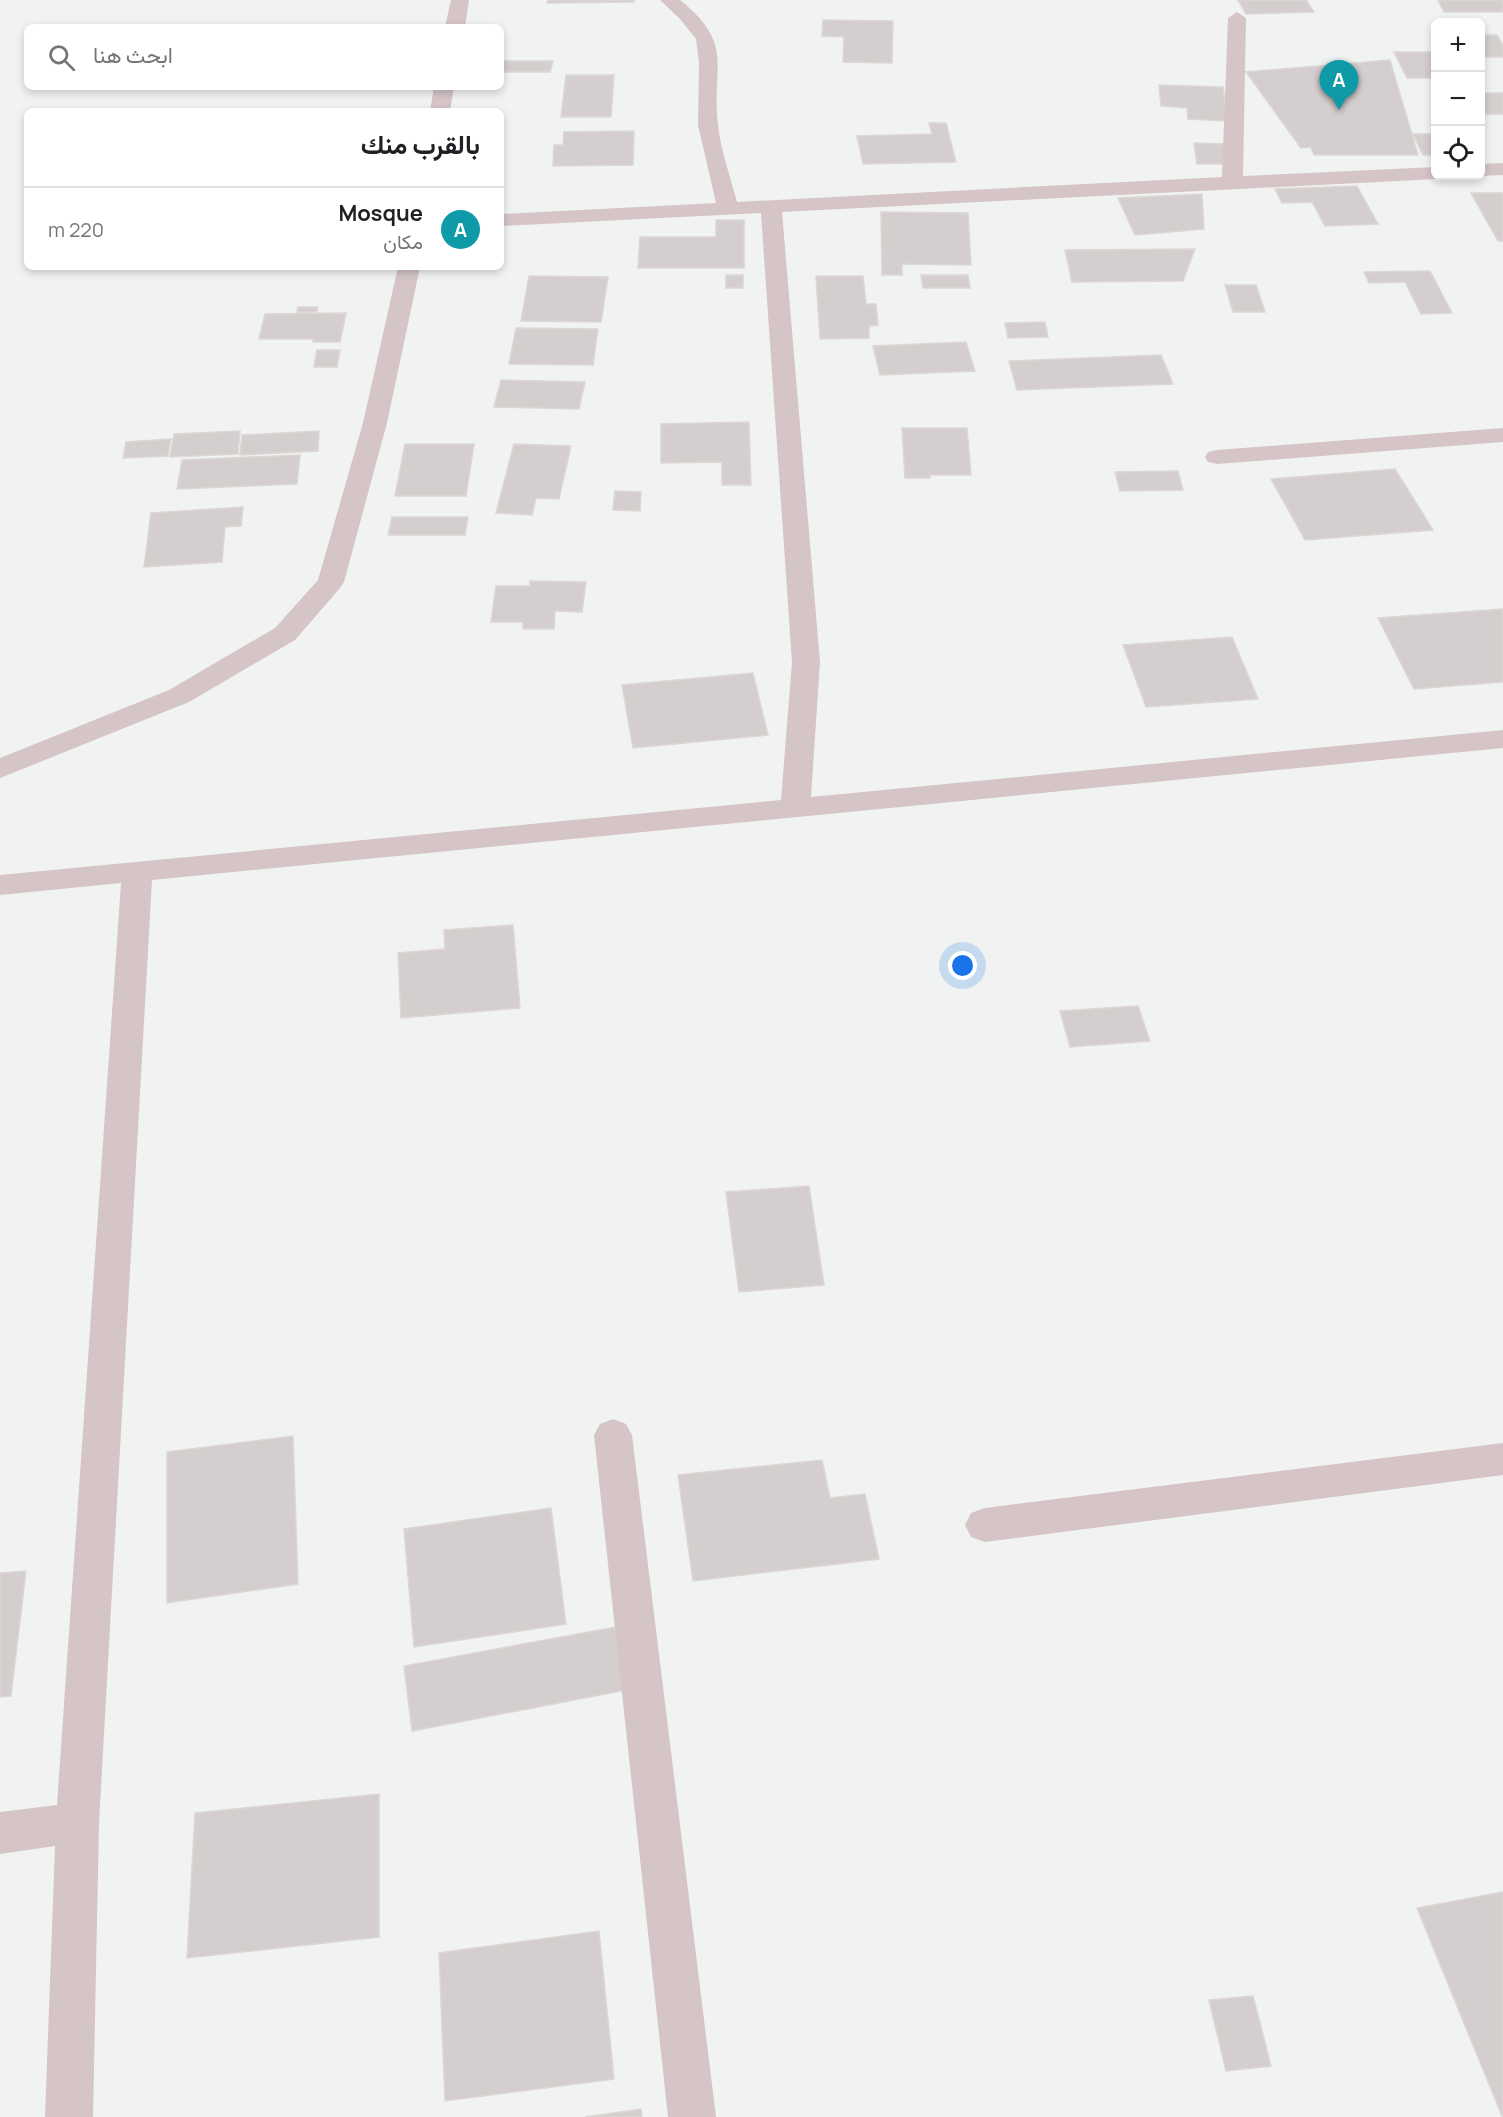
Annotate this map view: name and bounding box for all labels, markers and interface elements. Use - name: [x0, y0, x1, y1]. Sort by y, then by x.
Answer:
- map controls: [1431, 18, 1485, 180]
- button: +: [1431, 18, 1485, 72]
- search box: [24, 24, 504, 90]
- text: ابحث هنا: [93, 40, 173, 70]
- icon: search: [45, 41, 78, 74]
- pin: A: [1320, 60, 1358, 110]
- button: −: [1431, 72, 1485, 126]
- text: بالقرب منك: [361, 126, 480, 162]
- button: locate: [1431, 126, 1485, 180]
- text: Mosque: [338, 198, 423, 228]
- text: 220 m: [48, 216, 104, 243]
- text: A: [454, 216, 467, 243]
- text: مكان: [383, 228, 423, 255]
- your location: [948, 951, 977, 980]

